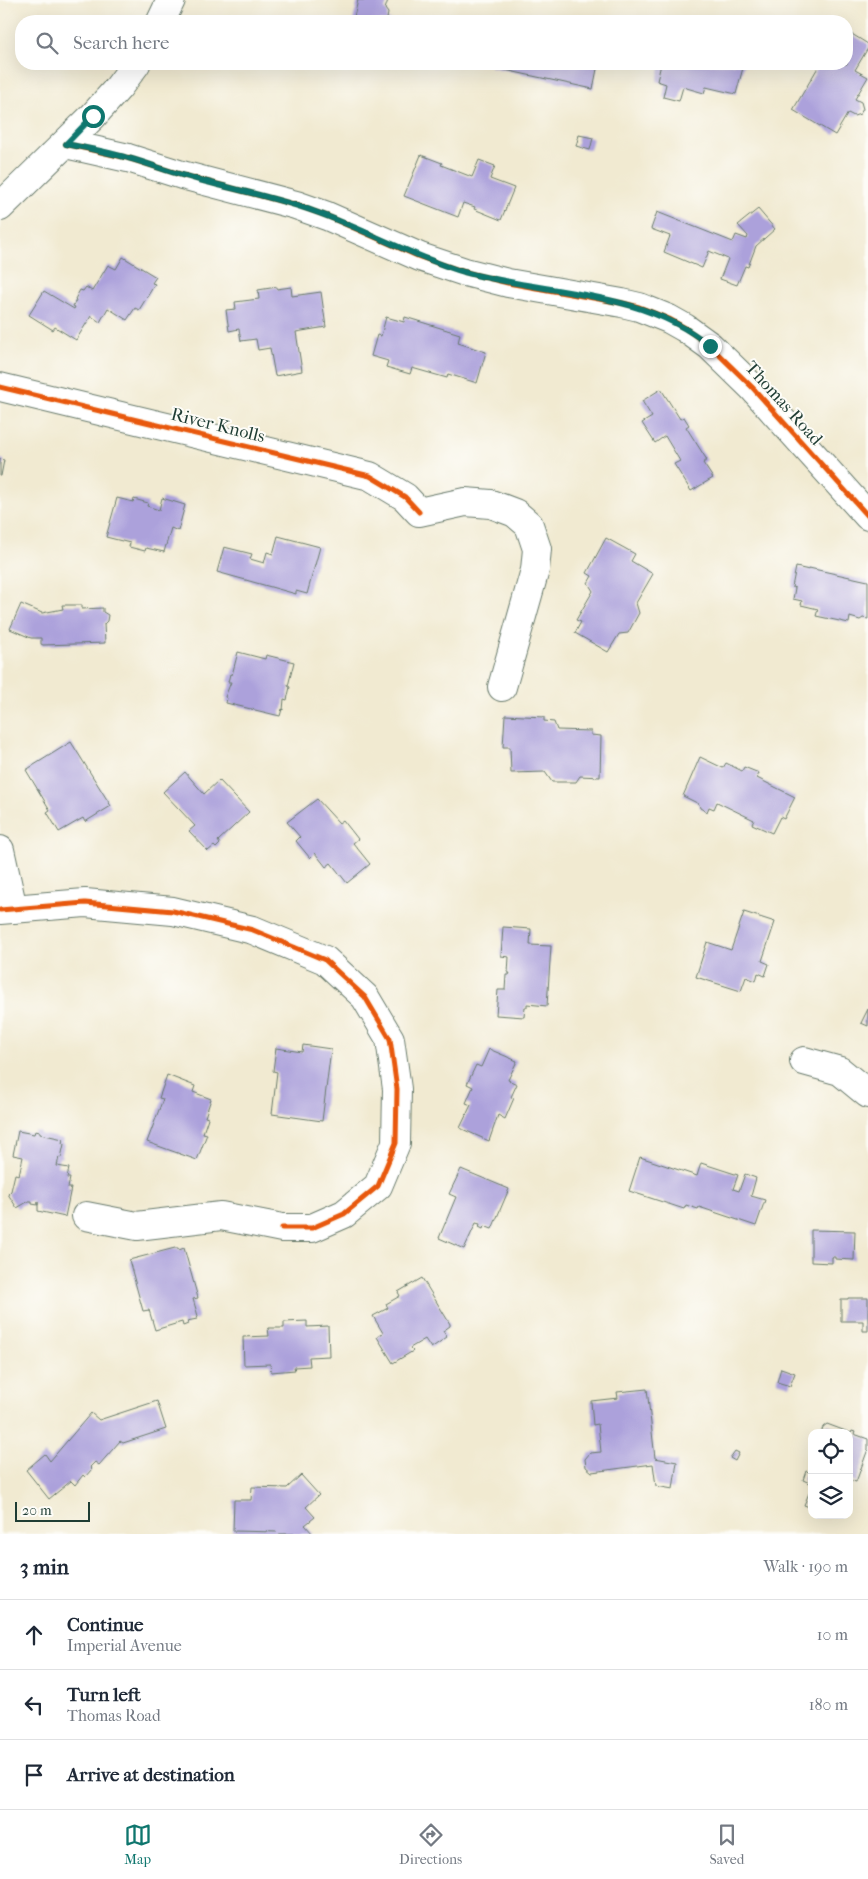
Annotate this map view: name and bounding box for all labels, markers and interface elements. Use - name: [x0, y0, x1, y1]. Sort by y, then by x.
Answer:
- search box: [15, 15, 853, 70]
- icon: search: [33, 29, 61, 57]
- text: Search here: [73, 32, 169, 54]
- route start: [82, 105, 105, 128]
- route end: [699, 335, 722, 358]
- street label: Thomas Road: [741, 357, 827, 450]
- street label: River Knolls: [169, 404, 267, 447]
- map controls: [808, 1429, 853, 1519]
- button: locate: [808, 1429, 853, 1474]
- button: layers: [808, 1474, 853, 1519]
- scale bar: [15, 1499, 90, 1522]
- text: 20 m: [22, 1502, 52, 1519]
- text: 3 min: [20, 1555, 69, 1579]
- text: Walk · 190 m: [764, 1557, 848, 1576]
- text: Continue: [67, 1614, 143, 1636]
- icon: ahead: [20, 1621, 48, 1649]
- text: 10 m: [817, 1625, 848, 1644]
- text: Imperial Avenue: [67, 1636, 182, 1655]
- text: Turn left: [67, 1684, 141, 1706]
- icon: left: [20, 1691, 48, 1719]
- text: 180 m: [809, 1695, 848, 1714]
- text: Thomas Road: [67, 1706, 161, 1725]
- icon: arrive: [20, 1761, 48, 1789]
- text: Arrive at destination: [67, 1764, 235, 1786]
- tab: Map: [124, 1821, 152, 1868]
- tab: Directions: [399, 1821, 462, 1868]
- tab: Saved: [710, 1821, 744, 1868]

